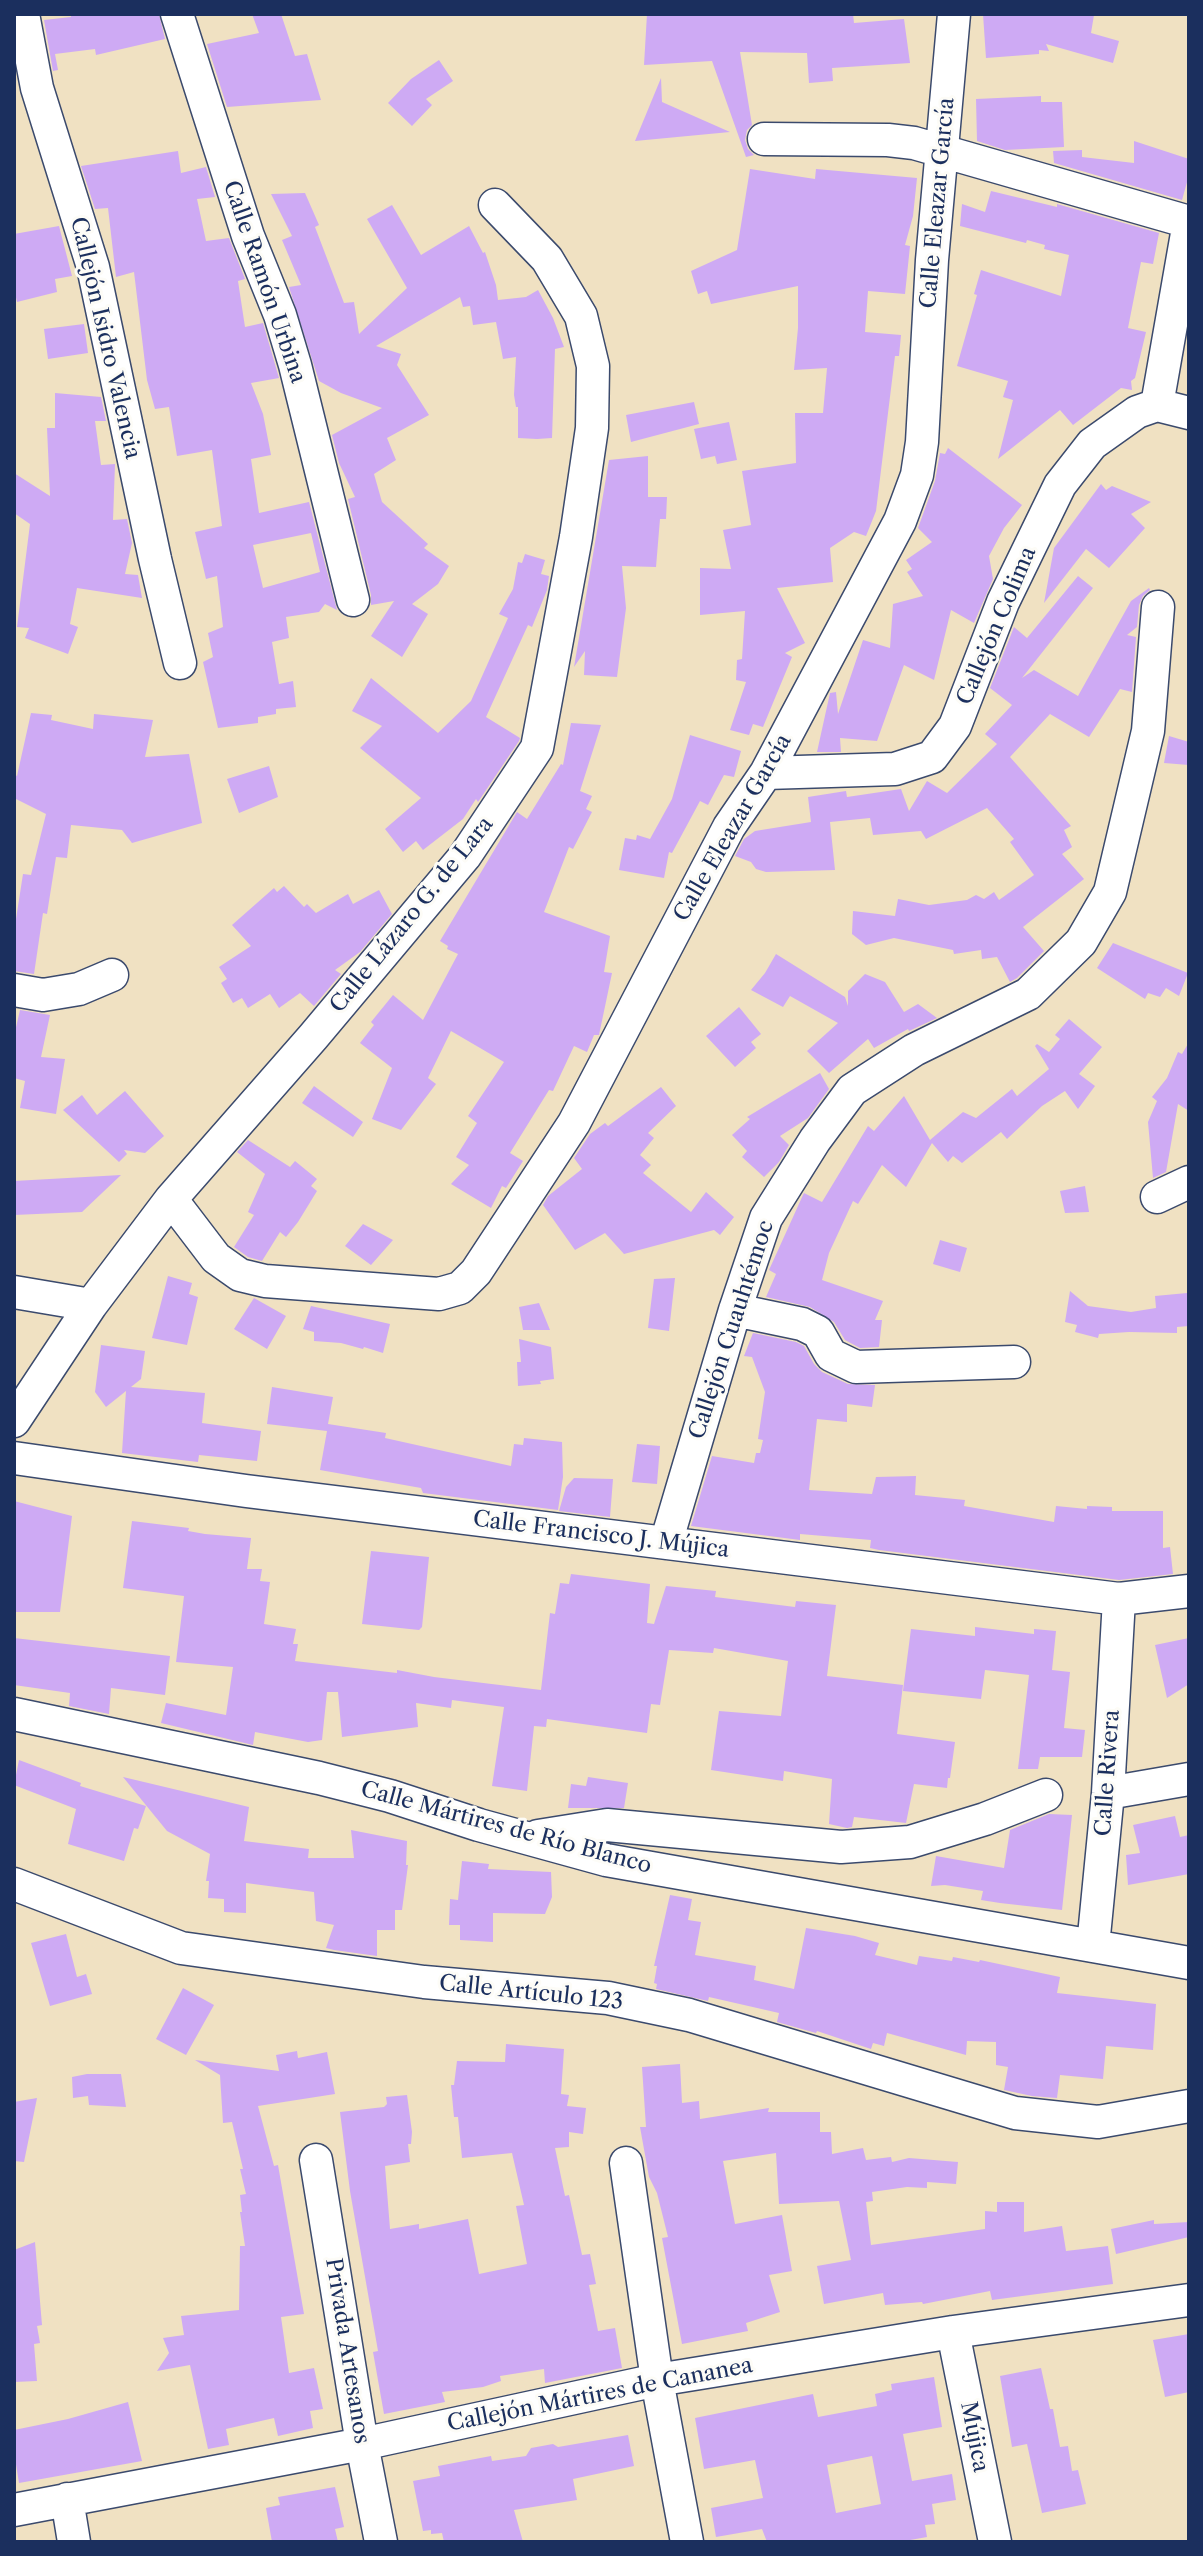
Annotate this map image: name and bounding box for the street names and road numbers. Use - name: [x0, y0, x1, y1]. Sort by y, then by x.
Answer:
- street label: Calle Eleazar García: [916, 96, 960, 310]
- street label: Calle Ramón Urbina: [217, 177, 311, 387]
- street label: Callejón Isidro Valencia: [64, 214, 146, 462]
- street label: Callejón Colima: [952, 543, 1042, 709]
- street label: Calle Eleazar García: [669, 730, 797, 926]
- street label: Calle Lázaro G. de Lara: [325, 812, 499, 1018]
- street label: Callejón Cuauhtémoc: [684, 1217, 780, 1443]
- street label: Calle Francisco J. Mújica: [471, 1506, 731, 1564]
- street label: Calle Rivera: [1090, 1709, 1126, 1837]
- street label: Calle Mártires de Río Blanco: [358, 1776, 654, 1880]
- street label: Calle Artículo 123: [438, 1970, 624, 2016]
- street label: Privada Artesanos: [319, 2256, 375, 2446]
- street label: Callejón Mártires de Cananea: [445, 2352, 755, 2438]
- street label: Mújica: [954, 2400, 994, 2474]

